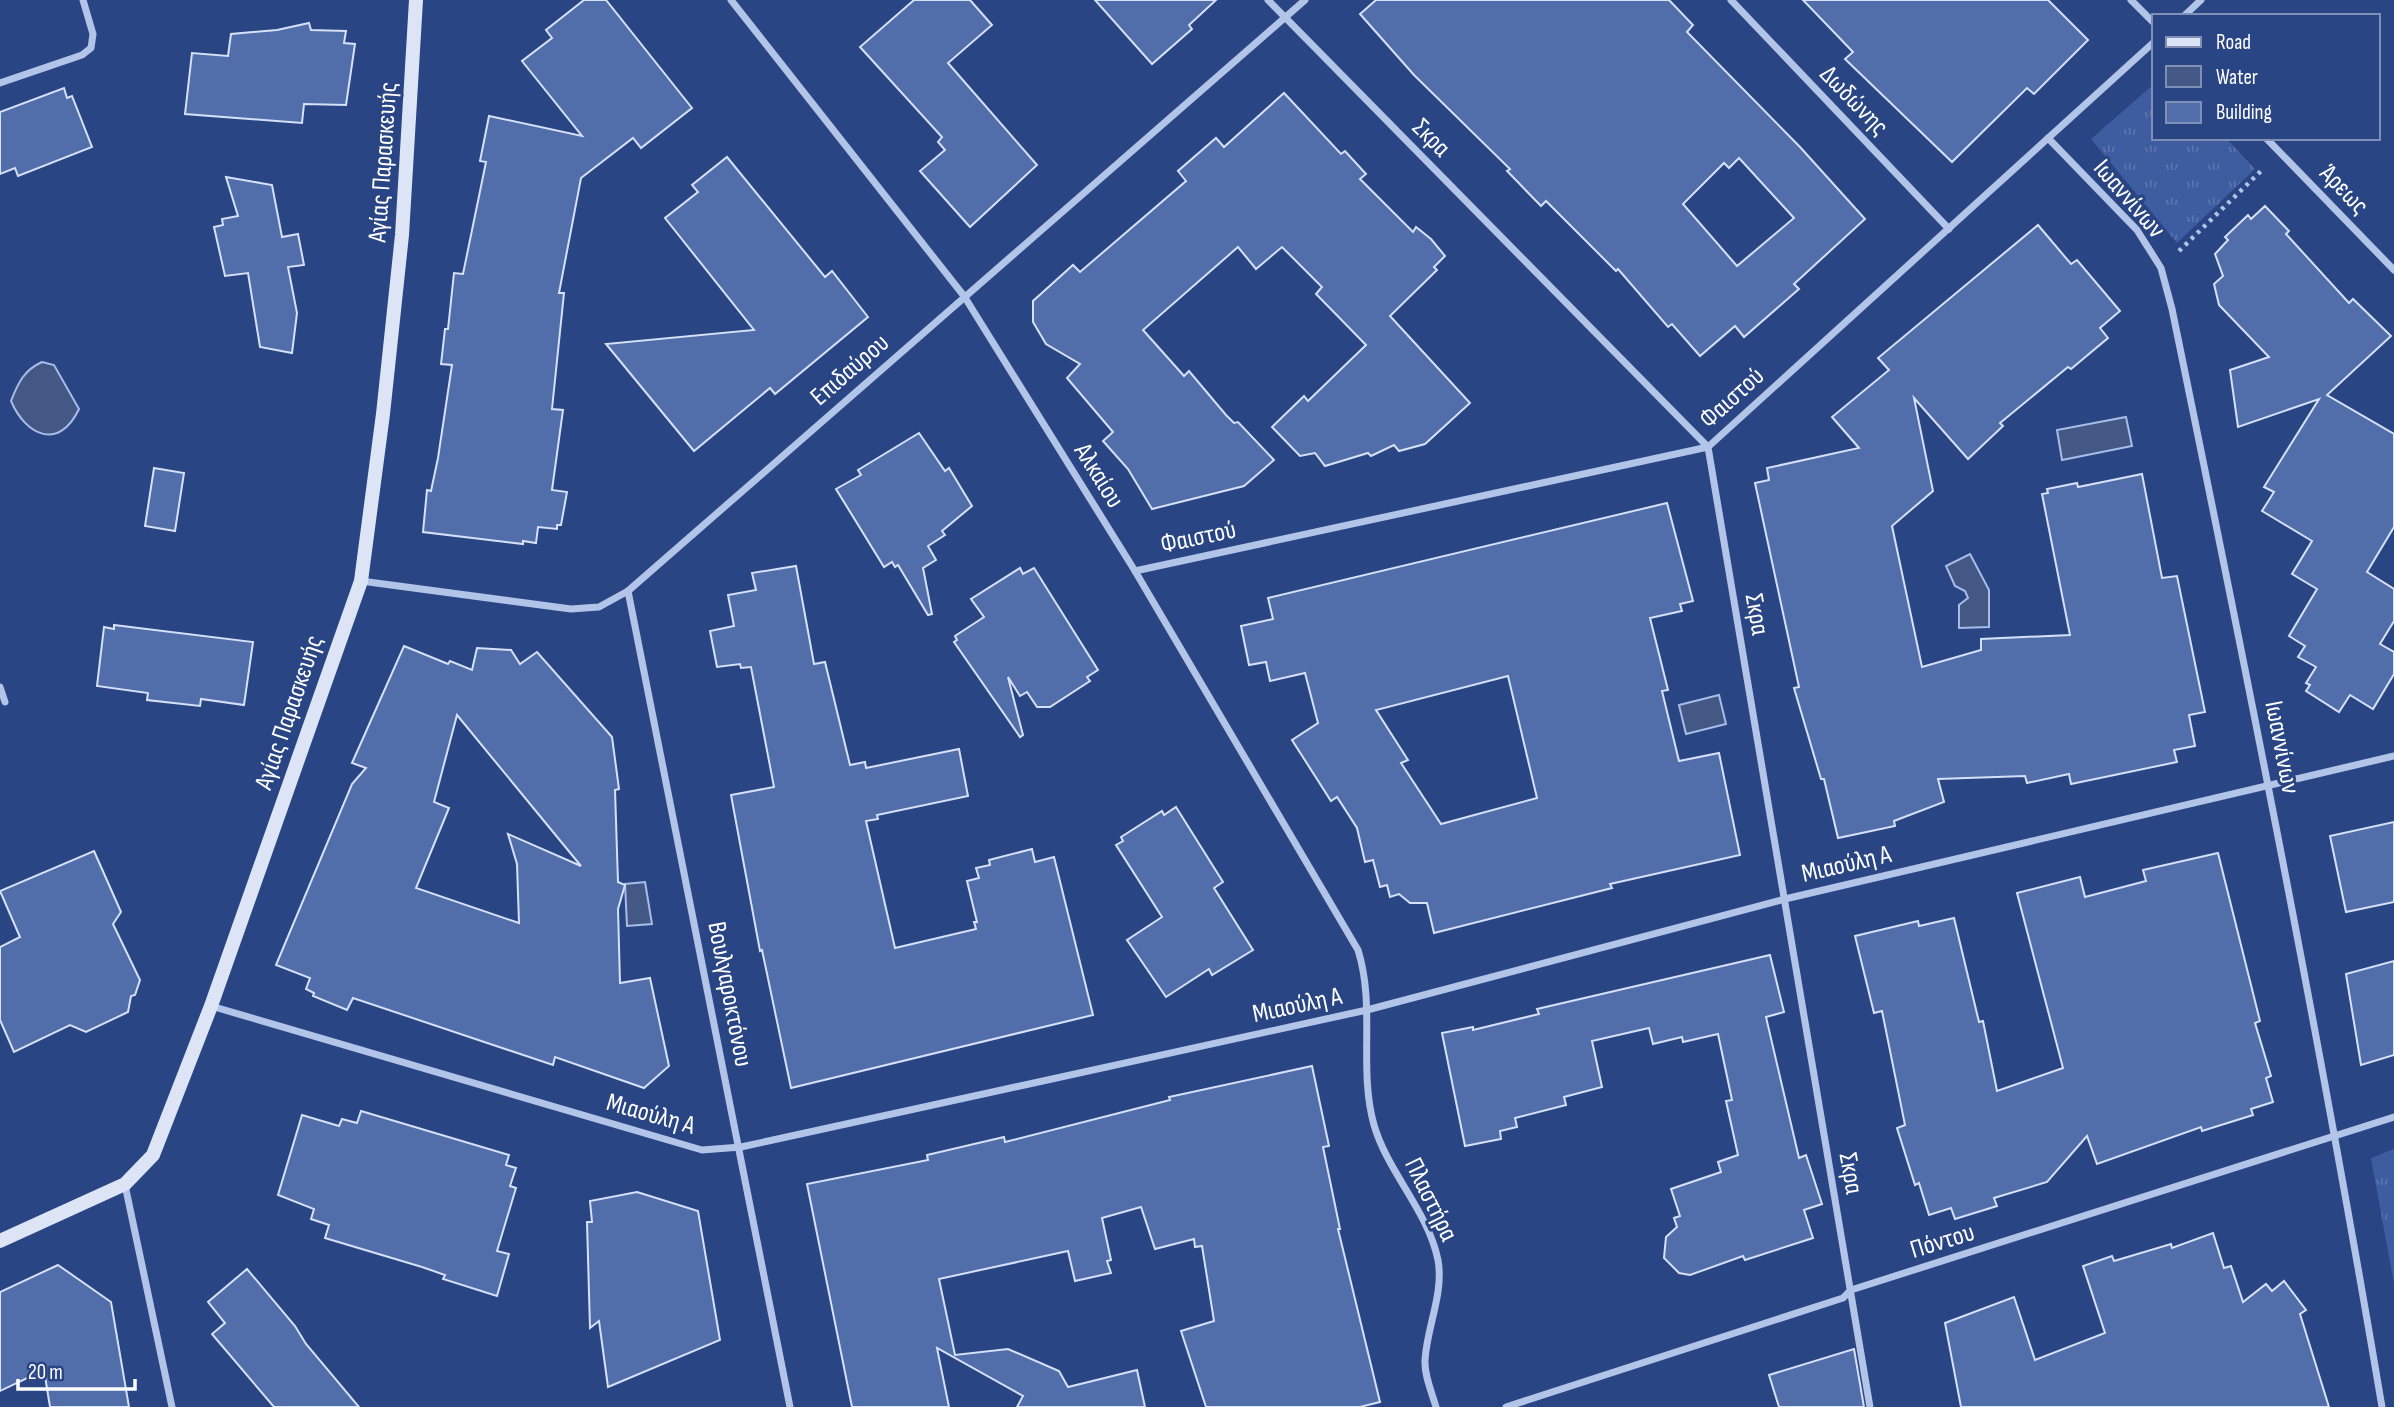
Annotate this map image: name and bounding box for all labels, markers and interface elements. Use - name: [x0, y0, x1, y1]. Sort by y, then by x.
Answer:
- legend: [2152, 14, 2380, 140]
- text: Road: [2216, 30, 2251, 55]
- street label: Δωδώνης: [1813, 60, 1895, 143]
- text: Water: [2216, 65, 2258, 90]
- street label: Αγίας Παρασκευής: [362, 81, 405, 244]
- text: Building: [2216, 100, 2272, 125]
- street label: Σκρα: [1405, 112, 1457, 164]
- street label: Ιωαννίνων: [2086, 153, 2171, 245]
- street label: Άρεως: [2313, 159, 2375, 221]
- street label: Επιδαύρου: [805, 328, 895, 413]
- street label: Φαιστού: [1693, 361, 1771, 435]
- street label: Αλκαίου: [1066, 437, 1130, 514]
- street label: Φαιστού: [1158, 514, 1239, 561]
- street label: Σκρα: [1738, 591, 1775, 637]
- street label: Αγίας Παρασκευής: [248, 631, 330, 794]
- street label: Ιωαννίνων: [2257, 698, 2306, 796]
- street label: Μιαούλη Α: [1799, 839, 1895, 890]
- street label: Βουλγαροκτόνου: [700, 919, 759, 1069]
- street label: Μιαούλη Α: [1250, 981, 1346, 1030]
- street label: Μιαούλη Α: [603, 1087, 699, 1142]
- street label: Σκρα: [1832, 1150, 1869, 1196]
- street label: Πλαστήρα: [1397, 1153, 1464, 1246]
- street label: Πόντου: [1907, 1217, 1978, 1266]
- scale bar: [18, 1348, 135, 1392]
- text: 20 m: [28, 1360, 63, 1385]

